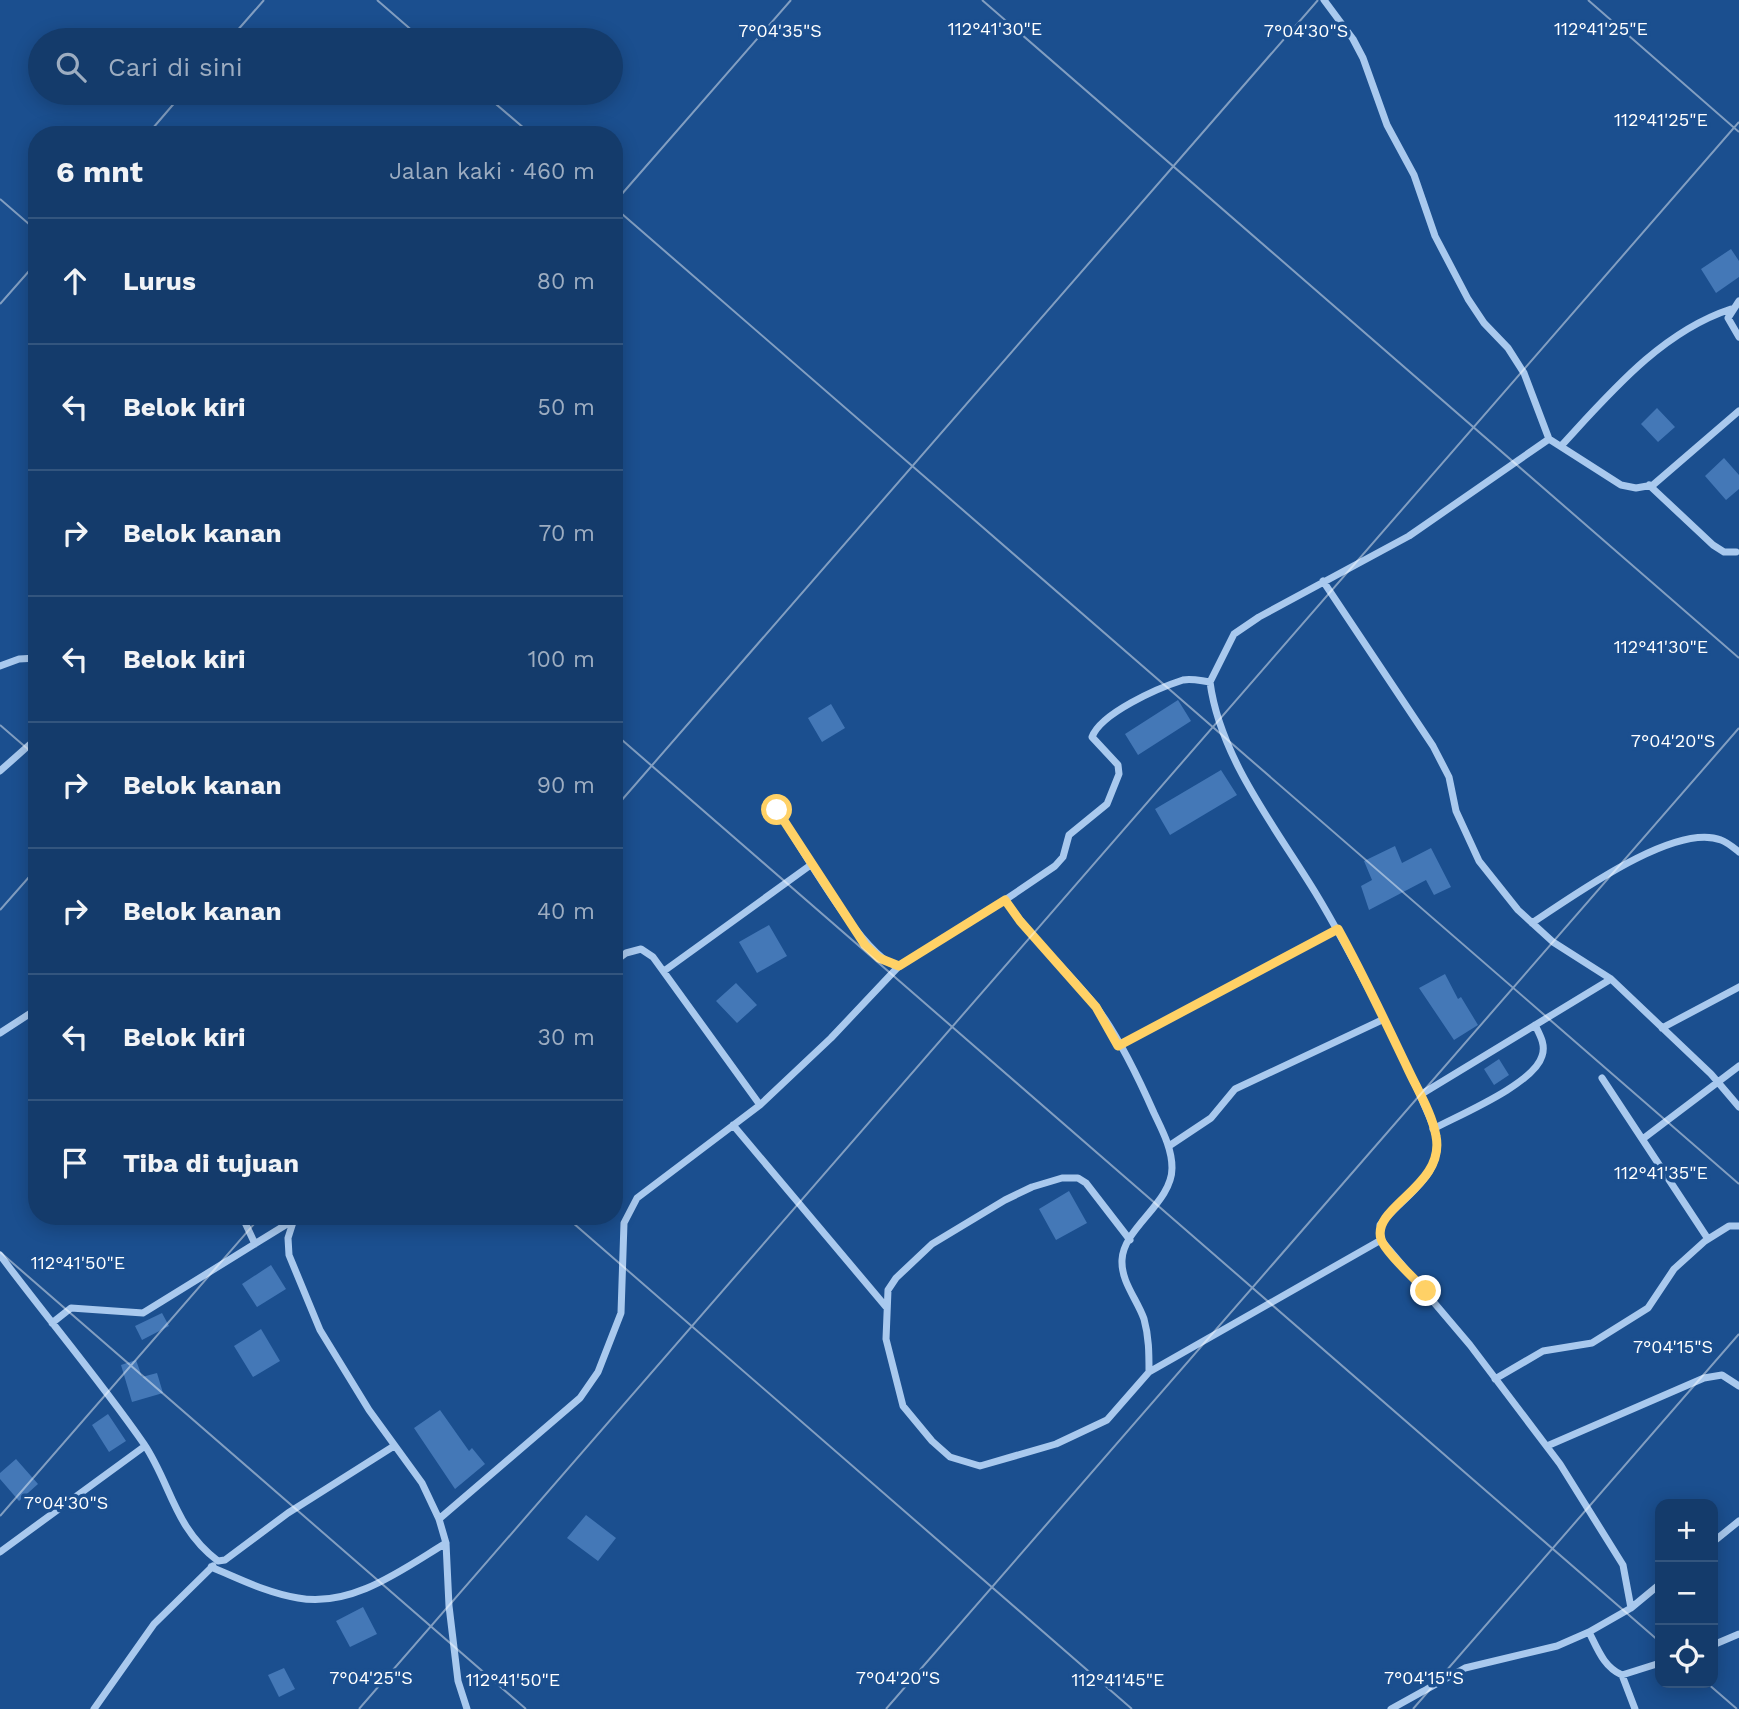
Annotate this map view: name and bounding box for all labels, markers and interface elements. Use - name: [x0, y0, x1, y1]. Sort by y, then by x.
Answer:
- text: 112°41'30"E: [948, 18, 1042, 39]
- text: 112°41'25"E: [1554, 18, 1648, 39]
- text: 7°04'35"S: [738, 20, 822, 41]
- text: 7°04'30"S: [1264, 20, 1348, 41]
- search box: [28, 28, 623, 105]
- icon: search: [52, 48, 90, 86]
- text: Cari di sini: [108, 52, 243, 82]
- text: 112°41'25"E: [1614, 109, 1708, 130]
- text: 6 mnt: [56, 154, 143, 189]
- text: Jalan kaki · 460 m: [389, 158, 595, 185]
- icon: ahead: [56, 262, 94, 300]
- text: Lurus: [123, 266, 196, 296]
- text: 80 m: [537, 268, 595, 295]
- icon: left: [56, 388, 94, 426]
- text: Belok kiri: [123, 392, 246, 422]
- text: 50 m: [538, 394, 595, 421]
- icon: right: [56, 514, 94, 552]
- text: Belok kanan: [123, 518, 282, 548]
- text: 70 m: [538, 520, 595, 547]
- text: 112°41'30"E: [1614, 636, 1708, 657]
- icon: left: [56, 640, 94, 678]
- text: Belok kiri: [123, 644, 246, 674]
- text: 100 m: [528, 646, 595, 673]
- text: 7°04'20"S: [1631, 730, 1715, 751]
- icon: right: [56, 766, 94, 804]
- text: Belok kanan: [123, 770, 282, 800]
- text: 90 m: [537, 772, 595, 799]
- route start: [761, 794, 792, 825]
- icon: right: [56, 892, 94, 930]
- text: Belok kanan: [123, 896, 282, 926]
- text: 40 m: [537, 898, 595, 925]
- icon: left: [56, 1018, 94, 1056]
- text: Belok kiri: [123, 1022, 246, 1052]
- text: 30 m: [538, 1024, 595, 1051]
- icon: arrive: [56, 1144, 94, 1182]
- text: Tiba di tujuan: [123, 1148, 299, 1178]
- text: 112°41'35"E: [1614, 1162, 1708, 1183]
- text: 112°41'50"E: [31, 1252, 125, 1273]
- route end: [1410, 1275, 1441, 1306]
- text: 7°04'15"S: [1633, 1336, 1713, 1357]
- text: 7°04'30"S: [24, 1492, 108, 1513]
- map controls: [1655, 1499, 1718, 1688]
- button: +: [1655, 1499, 1718, 1562]
- button: −: [1655, 1562, 1718, 1625]
- button: locate: [1655, 1625, 1718, 1688]
- text: 7°04'25"S: [329, 1667, 413, 1688]
- text: 7°04'20"S: [856, 1667, 940, 1688]
- text: 7°04'15"S: [1384, 1667, 1464, 1688]
- text: 112°41'50"E: [466, 1669, 560, 1690]
- text: 112°41'45"E: [1072, 1669, 1164, 1690]

